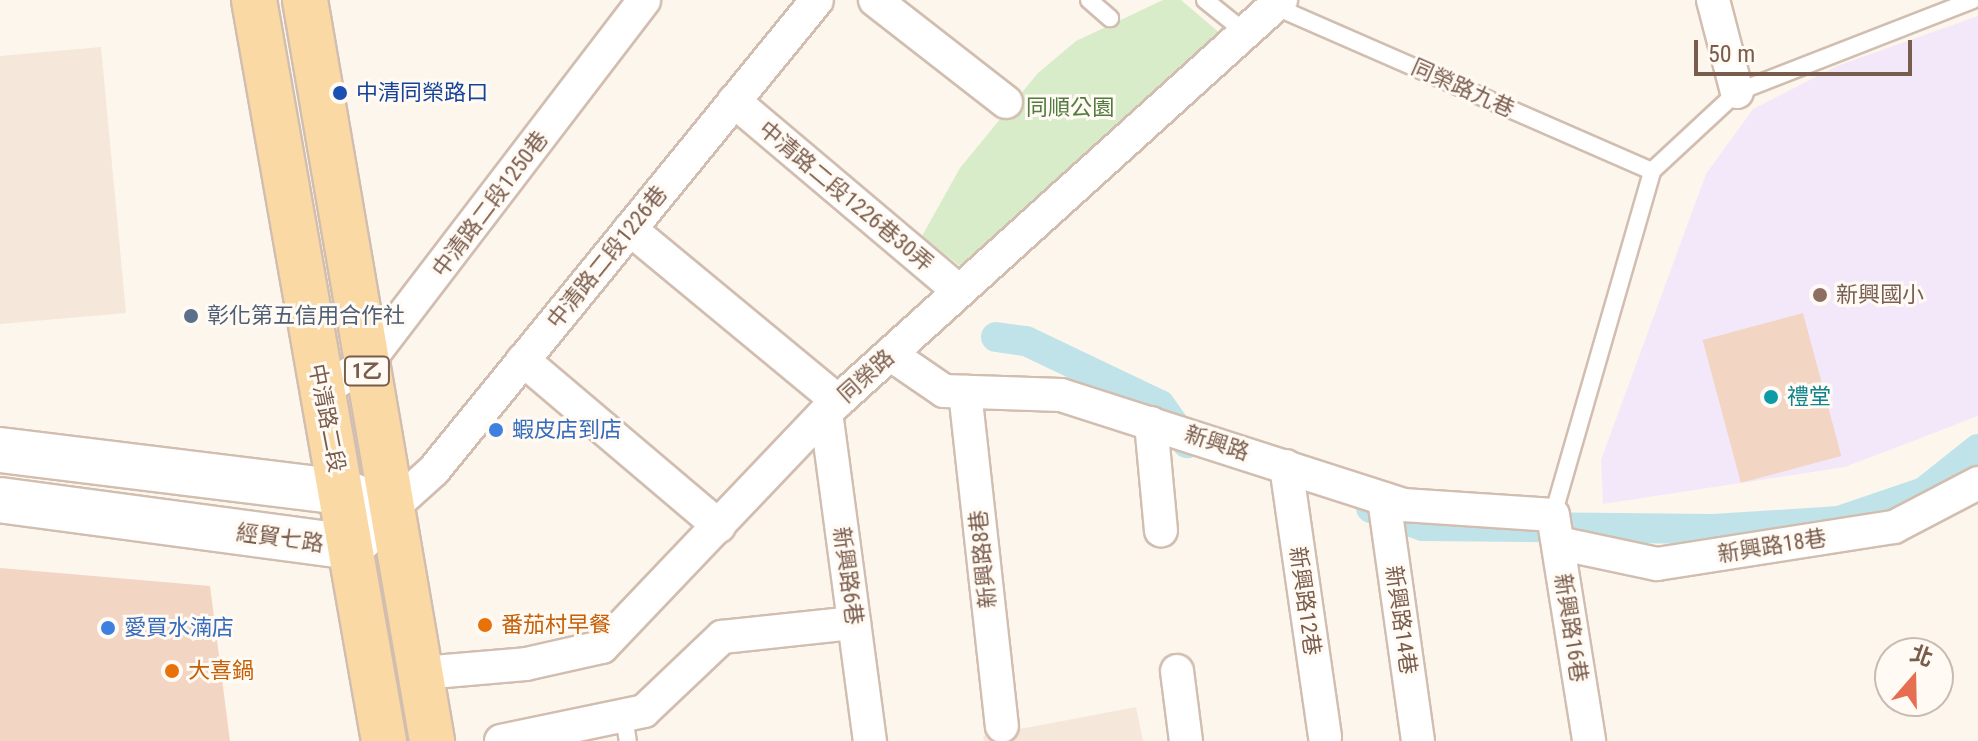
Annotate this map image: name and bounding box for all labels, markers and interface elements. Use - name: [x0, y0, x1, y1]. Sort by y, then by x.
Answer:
- scale bar: [1698, 24, 1916, 74]
- text: 50 m: [1708, 40, 1755, 68]
- street label: 同榮路九巷: [1407, 54, 1519, 122]
- place label: 中清同榮路口: [356, 80, 488, 106]
- marker: 中清同榮路口: [331, 84, 349, 102]
- park label: 同順公園: [1026, 95, 1114, 121]
- street label: 中清路二段1226巷30弄: [754, 115, 938, 277]
- street label: 中清路二段1250巷: [427, 126, 553, 282]
- street label: 中清路二段1226巷: [542, 181, 672, 333]
- place label: 新興國小: [1836, 282, 1924, 308]
- marker: 新興國小: [1811, 286, 1829, 304]
- place label: 彰化第五信用合作社: [207, 303, 405, 329]
- marker: 彰化第五信用合作社: [182, 307, 200, 325]
- street label: 同榮路: [833, 344, 899, 408]
- road number: 1乙: [343, 355, 391, 387]
- street label: 中清路二段: [304, 361, 350, 475]
- place label: 禮堂: [1787, 384, 1831, 410]
- marker: 禮堂: [1762, 388, 1780, 406]
- place label: 蝦皮店到店: [512, 417, 622, 443]
- street label: 新興路: [1182, 420, 1252, 466]
- marker: 蝦皮店到店: [487, 421, 505, 439]
- street label: 新興路8巷: [965, 508, 1001, 610]
- street label: 經貿七路: [235, 519, 325, 557]
- street label: 新興路18巷: [1716, 524, 1828, 568]
- street label: 新興路6巷: [828, 525, 868, 627]
- street label: 新興路12巷: [1284, 545, 1326, 657]
- street label: 新興路14巷: [1380, 564, 1422, 676]
- street label: 新興路16巷: [1549, 572, 1593, 684]
- place label: 番茄村早餐: [501, 612, 611, 638]
- place label: 愛買水湳店: [124, 615, 234, 641]
- marker: 番茄村早餐: [476, 616, 494, 634]
- marker: 愛買水湳店: [99, 619, 117, 637]
- north arrow: [1874, 637, 1954, 717]
- text: 北: [1907, 640, 1936, 671]
- place label: 大喜鍋: [188, 658, 254, 684]
- marker: 大喜鍋: [163, 662, 181, 680]

